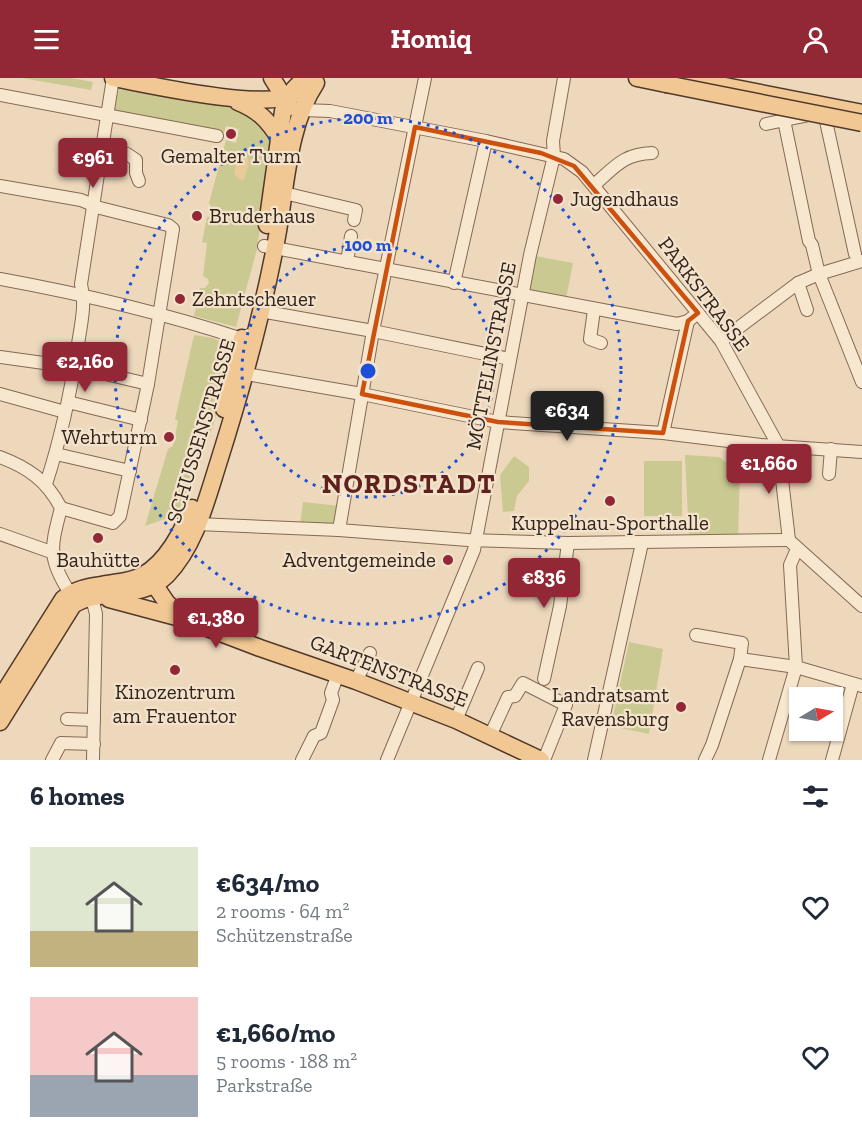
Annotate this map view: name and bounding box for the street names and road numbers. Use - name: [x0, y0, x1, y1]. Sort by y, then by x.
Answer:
- street label: PARKSTRASSE: [653, 232, 755, 356]
- street label: MÖTTELINSTRASSE: [460, 260, 521, 452]
- street label: SCHUSSENSTRASSE: [161, 336, 240, 526]
- street label: GARTENSTRASSE: [307, 629, 472, 712]

